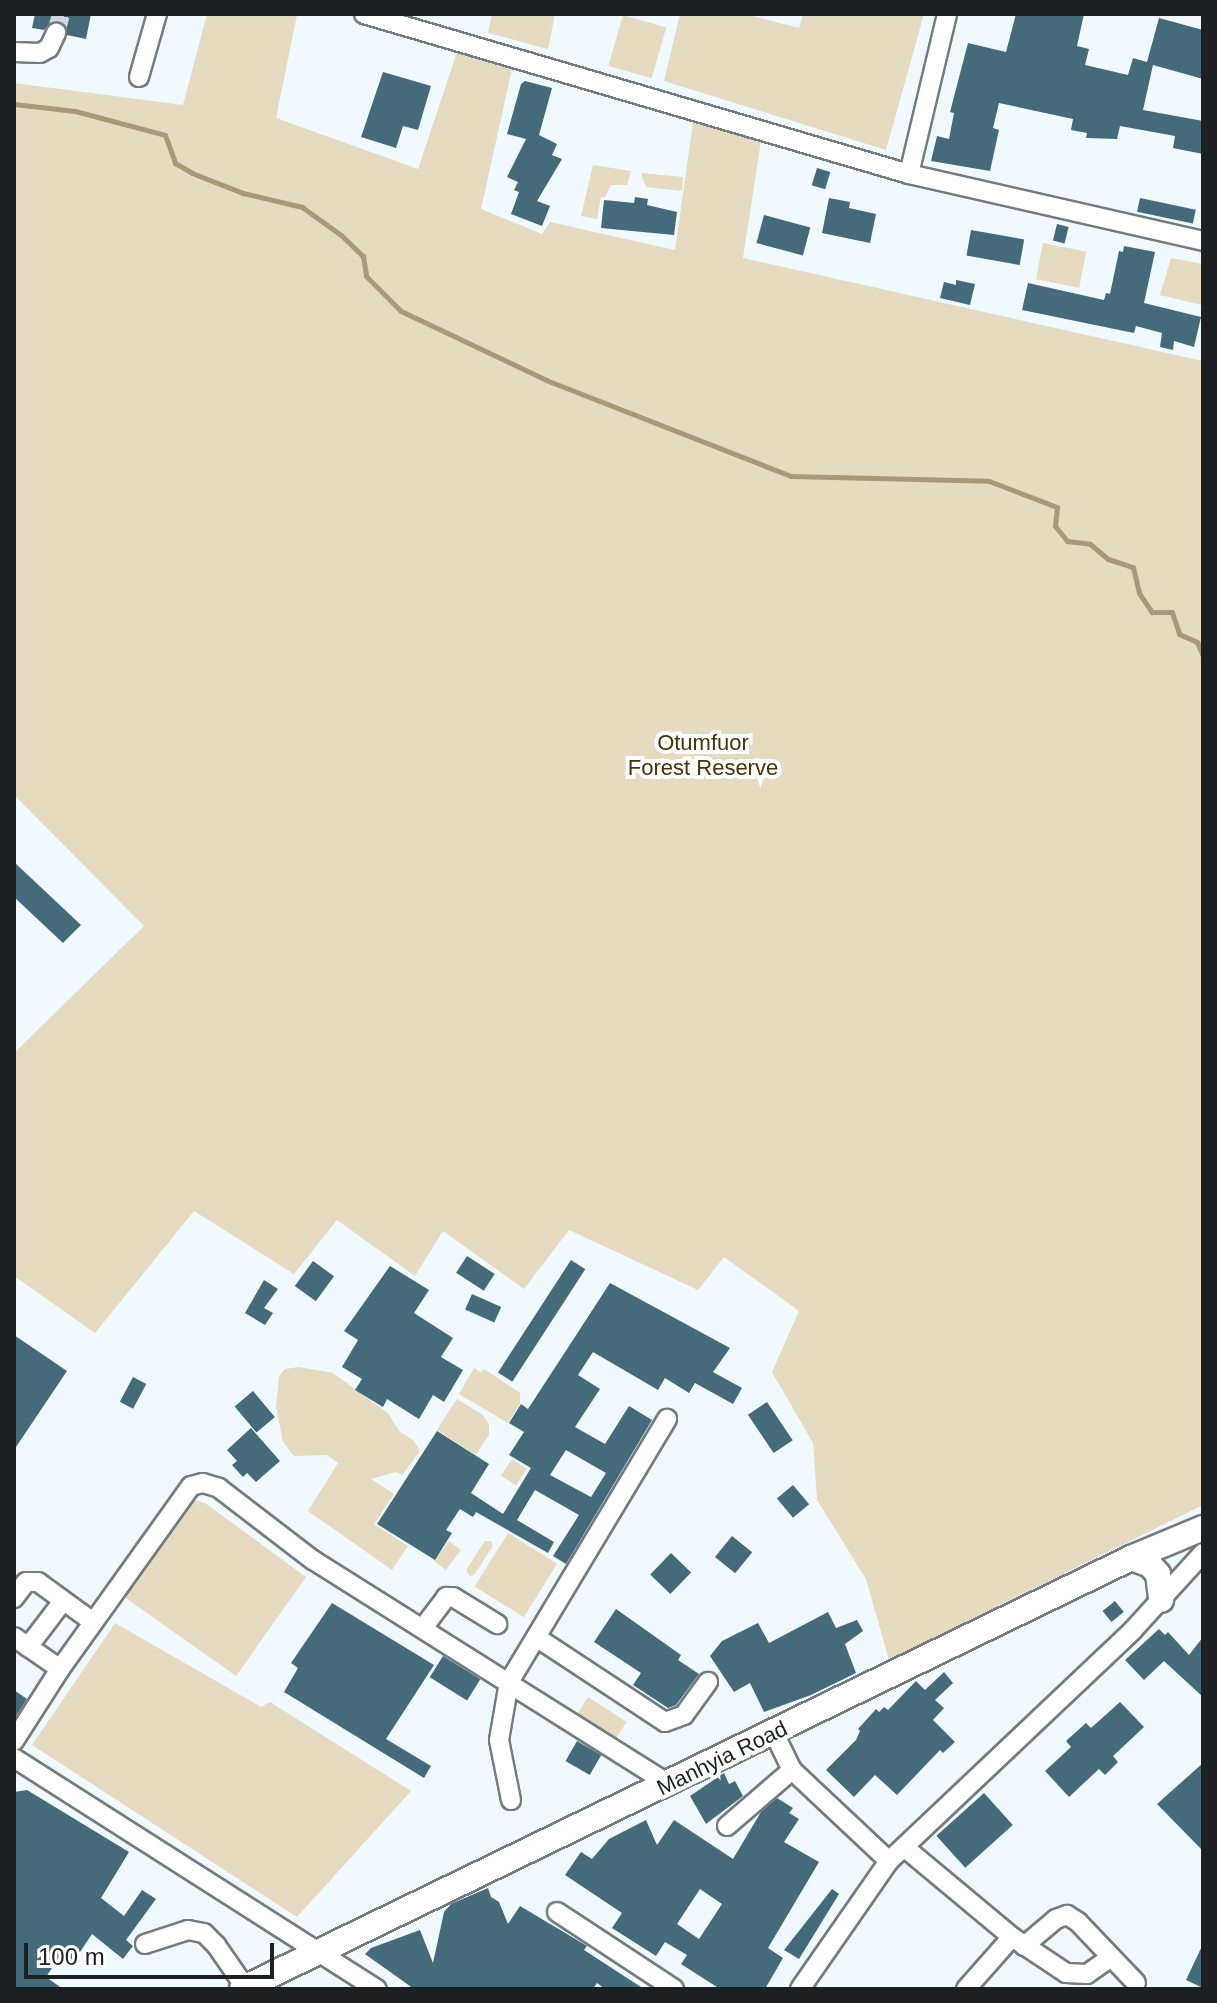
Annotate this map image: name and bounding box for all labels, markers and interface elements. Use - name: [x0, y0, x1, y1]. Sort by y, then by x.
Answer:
- park label: Otumfuor Forest Reserve: [628, 729, 778, 780]
- street label: Manhyia Road: [652, 1715, 792, 1801]
- scale bar: [28, 1927, 278, 1977]
- text: 100 m: [38, 1943, 105, 1970]

